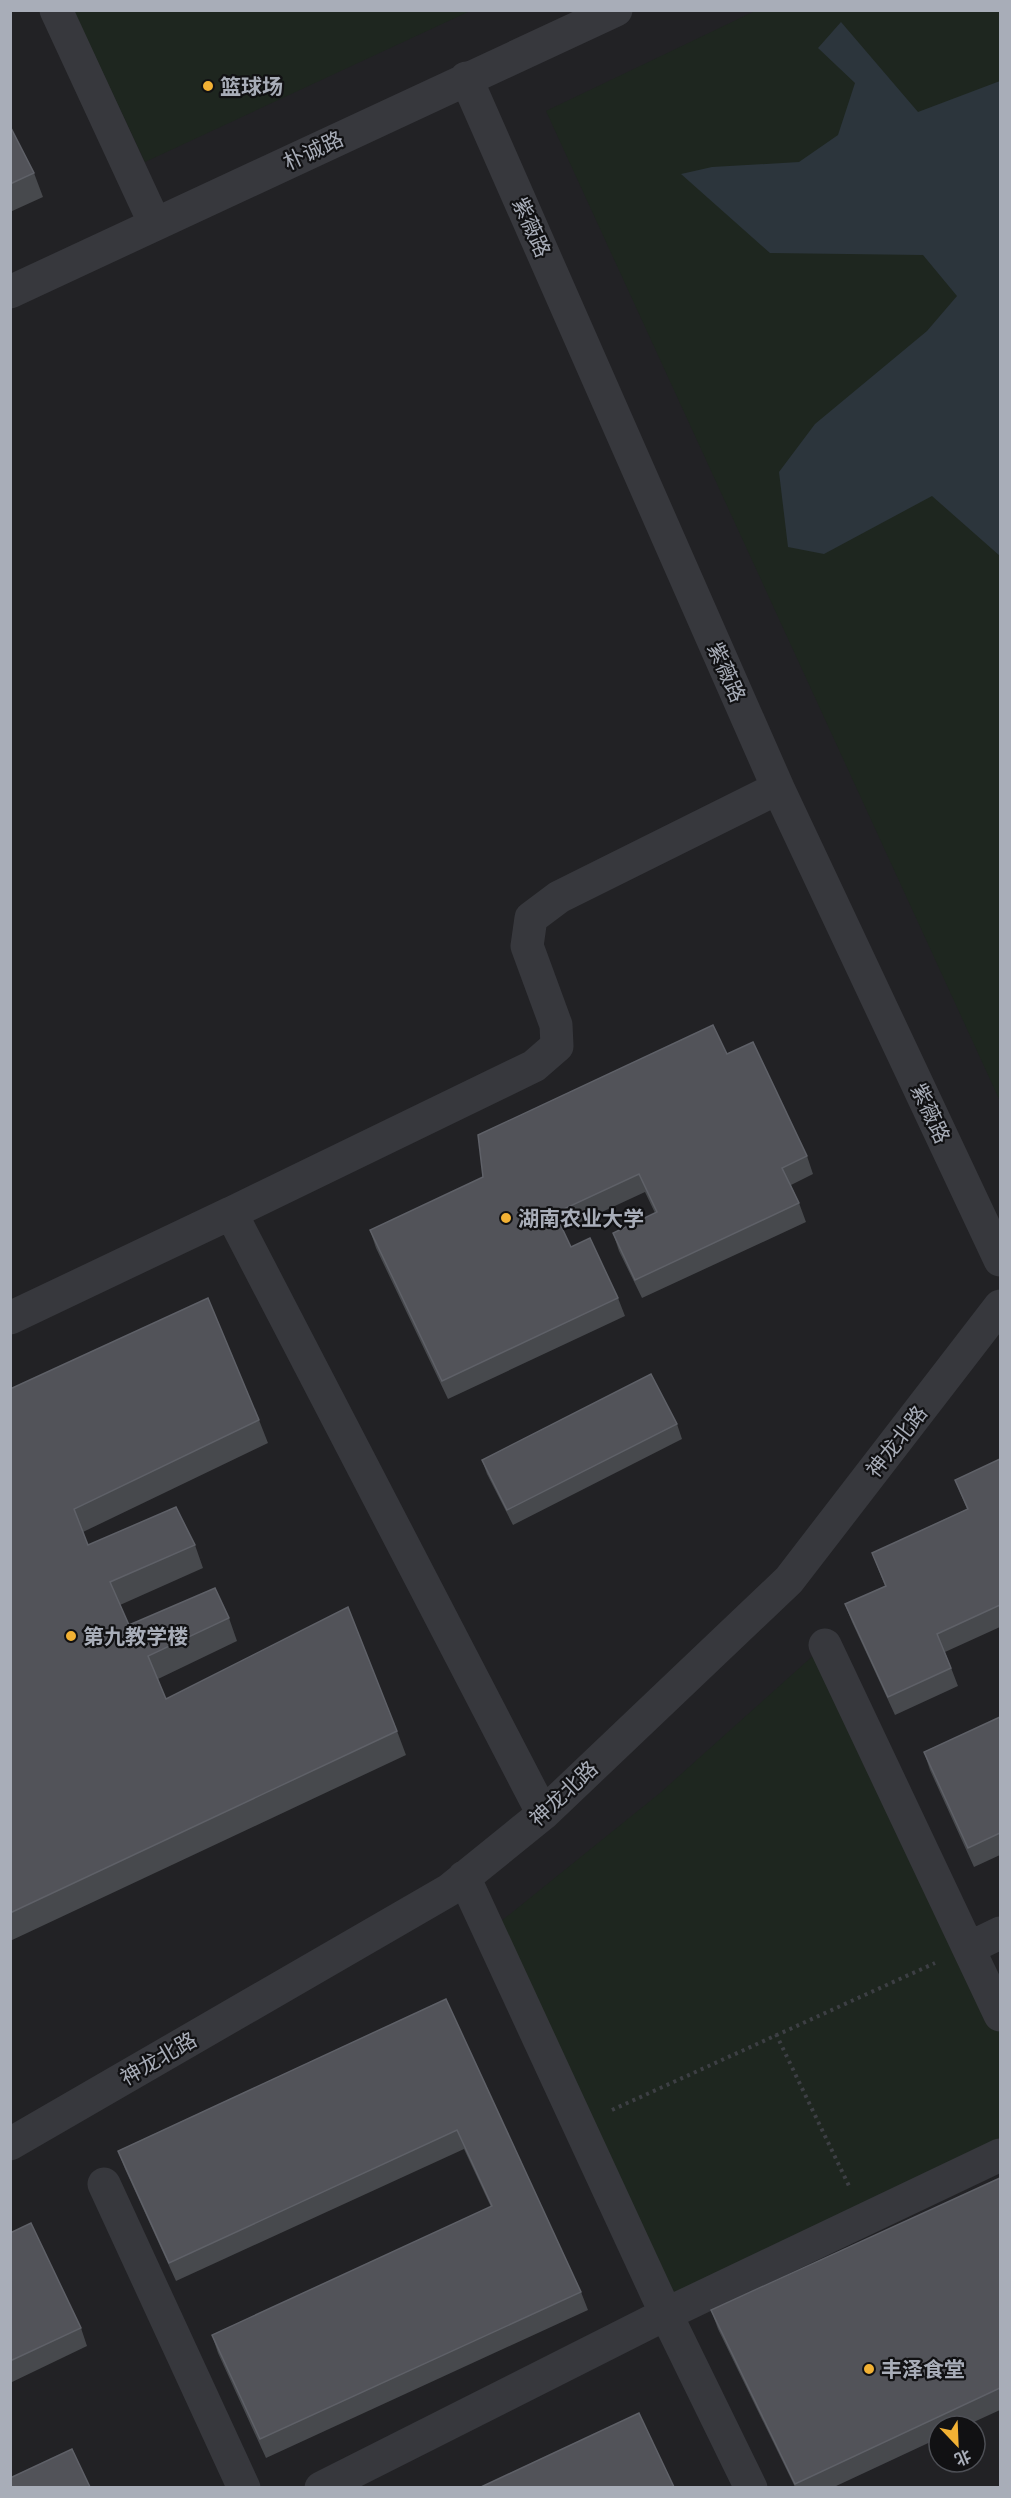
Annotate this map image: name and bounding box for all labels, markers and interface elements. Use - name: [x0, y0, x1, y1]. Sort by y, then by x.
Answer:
- place label: 篮球场: [220, 72, 283, 100]
- marker: 篮球场: [201, 79, 215, 93]
- street label: 朴诚路: [279, 124, 347, 176]
- street label: 紫薇路: [506, 193, 558, 261]
- street label: 紫薇路: [701, 638, 753, 706]
- street label: 紫薇路: [905, 1079, 957, 1147]
- place label: 湖南农业大学: [518, 1204, 644, 1232]
- marker: 湖南农业大学: [499, 1211, 513, 1225]
- street label: 神龙北路: [859, 1399, 933, 1483]
- place label: 第九教学楼: [83, 1622, 188, 1650]
- marker: 第九教学楼: [64, 1629, 78, 1643]
- street label: 神龙北路: [523, 1754, 603, 1832]
- street label: 神龙北路: [115, 2025, 201, 2091]
- place label: 丰泽食堂: [881, 2355, 965, 2383]
- marker: 丰泽食堂: [862, 2362, 876, 2376]
- north arrow: [927, 2414, 987, 2474]
- text: 北: [951, 2445, 975, 2471]

